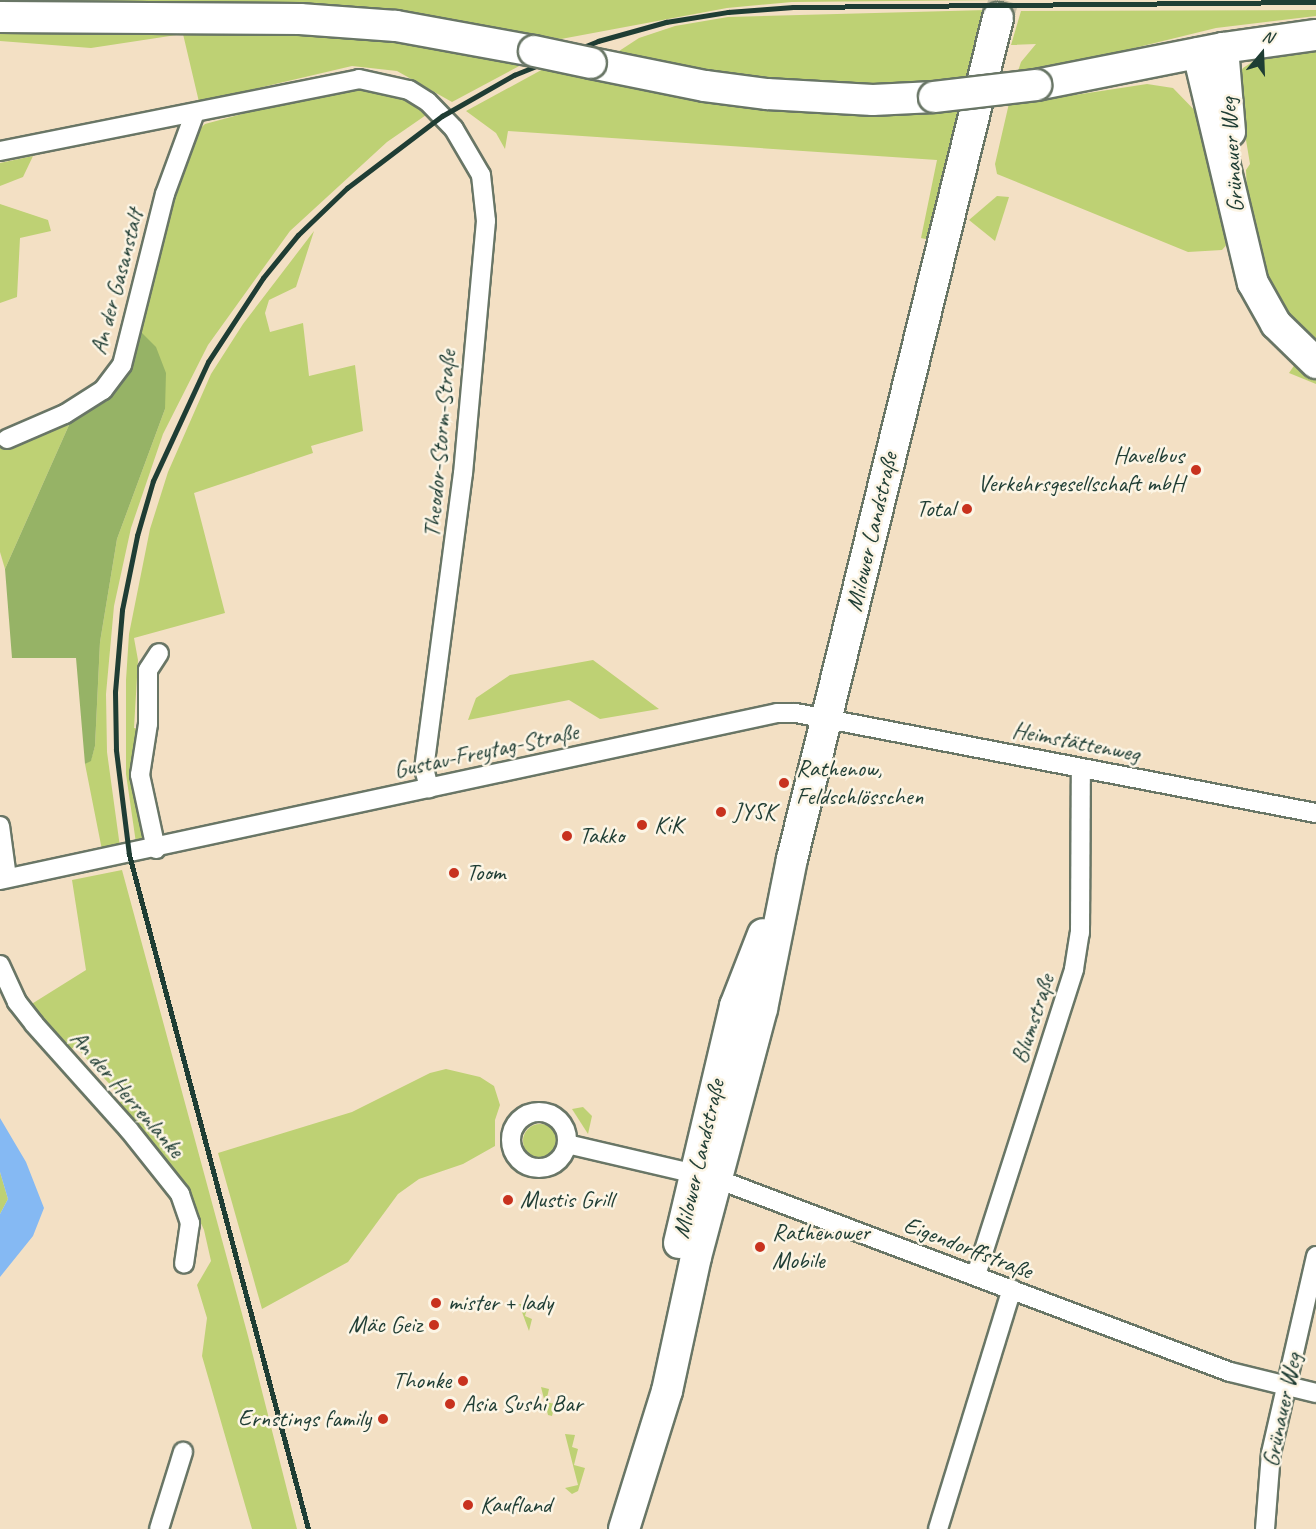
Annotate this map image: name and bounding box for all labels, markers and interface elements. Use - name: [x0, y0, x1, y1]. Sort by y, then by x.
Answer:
- north arrow: [1232, 24, 1292, 84]
- text: N: [1260, 26, 1276, 48]
- street label: Grünauer Weg: [1214, 96, 1250, 214]
- street label: An der Gasanstalt: [84, 206, 150, 358]
- street label: Theodor-Storm-Straße: [417, 349, 463, 539]
- place label: Havelbus Verkehrsgesellschaft mbH: [978, 442, 1184, 498]
- street label: Milower Landstraße: [840, 450, 904, 614]
- marker: Havelbus Verkehrsgesellschaft mbH: [1189, 463, 1203, 477]
- place label: Total: [916, 495, 955, 523]
- marker: Total: [960, 502, 974, 516]
- street label: Heimstättenweg: [1010, 716, 1142, 768]
- street label: Gustav-Freytag-Straße: [391, 717, 581, 785]
- place label: Rathenow, Feldschlösschen: [796, 755, 923, 811]
- marker: Rathenow, Feldschlösschen: [777, 776, 791, 790]
- place label: JYSK: [733, 798, 776, 826]
- marker: JYSK: [714, 805, 728, 819]
- place label: KiK: [654, 811, 683, 839]
- marker: KiK: [635, 818, 649, 832]
- place label: Takko: [579, 822, 624, 850]
- marker: Takko: [560, 829, 574, 843]
- place label: Toom: [466, 859, 505, 887]
- marker: Toom: [447, 866, 461, 880]
- street label: Blumstraße: [1005, 971, 1061, 1067]
- street label: An der Herrenlanke: [64, 1025, 190, 1163]
- street label: Milower Landstraße: [667, 1077, 731, 1241]
- place label: Mustis Grill: [520, 1186, 614, 1214]
- marker: Mustis Grill: [501, 1193, 515, 1207]
- street label: Eigendorffstraße: [900, 1210, 1036, 1286]
- place label: Rathenower Mobile: [772, 1219, 870, 1275]
- marker: Rathenower Mobile: [753, 1240, 767, 1254]
- place label: mister + lady: [448, 1289, 553, 1317]
- marker: mister + lady: [429, 1296, 443, 1310]
- place label: Mäc Geiz: [348, 1311, 422, 1339]
- marker: Mäc Geiz: [427, 1318, 441, 1332]
- street label: Grünauer Weg: [1256, 1351, 1308, 1469]
- place label: Thonke: [393, 1367, 451, 1395]
- marker: Thonke: [456, 1374, 470, 1388]
- place label: Asia Sushi Bar: [462, 1390, 583, 1418]
- marker: Asia Sushi Bar: [443, 1397, 457, 1411]
- place label: Ernstings family: [236, 1405, 371, 1433]
- marker: Ernstings family: [376, 1412, 390, 1426]
- place label: Kaufland: [480, 1491, 551, 1519]
- marker: Kaufland: [461, 1498, 475, 1512]

